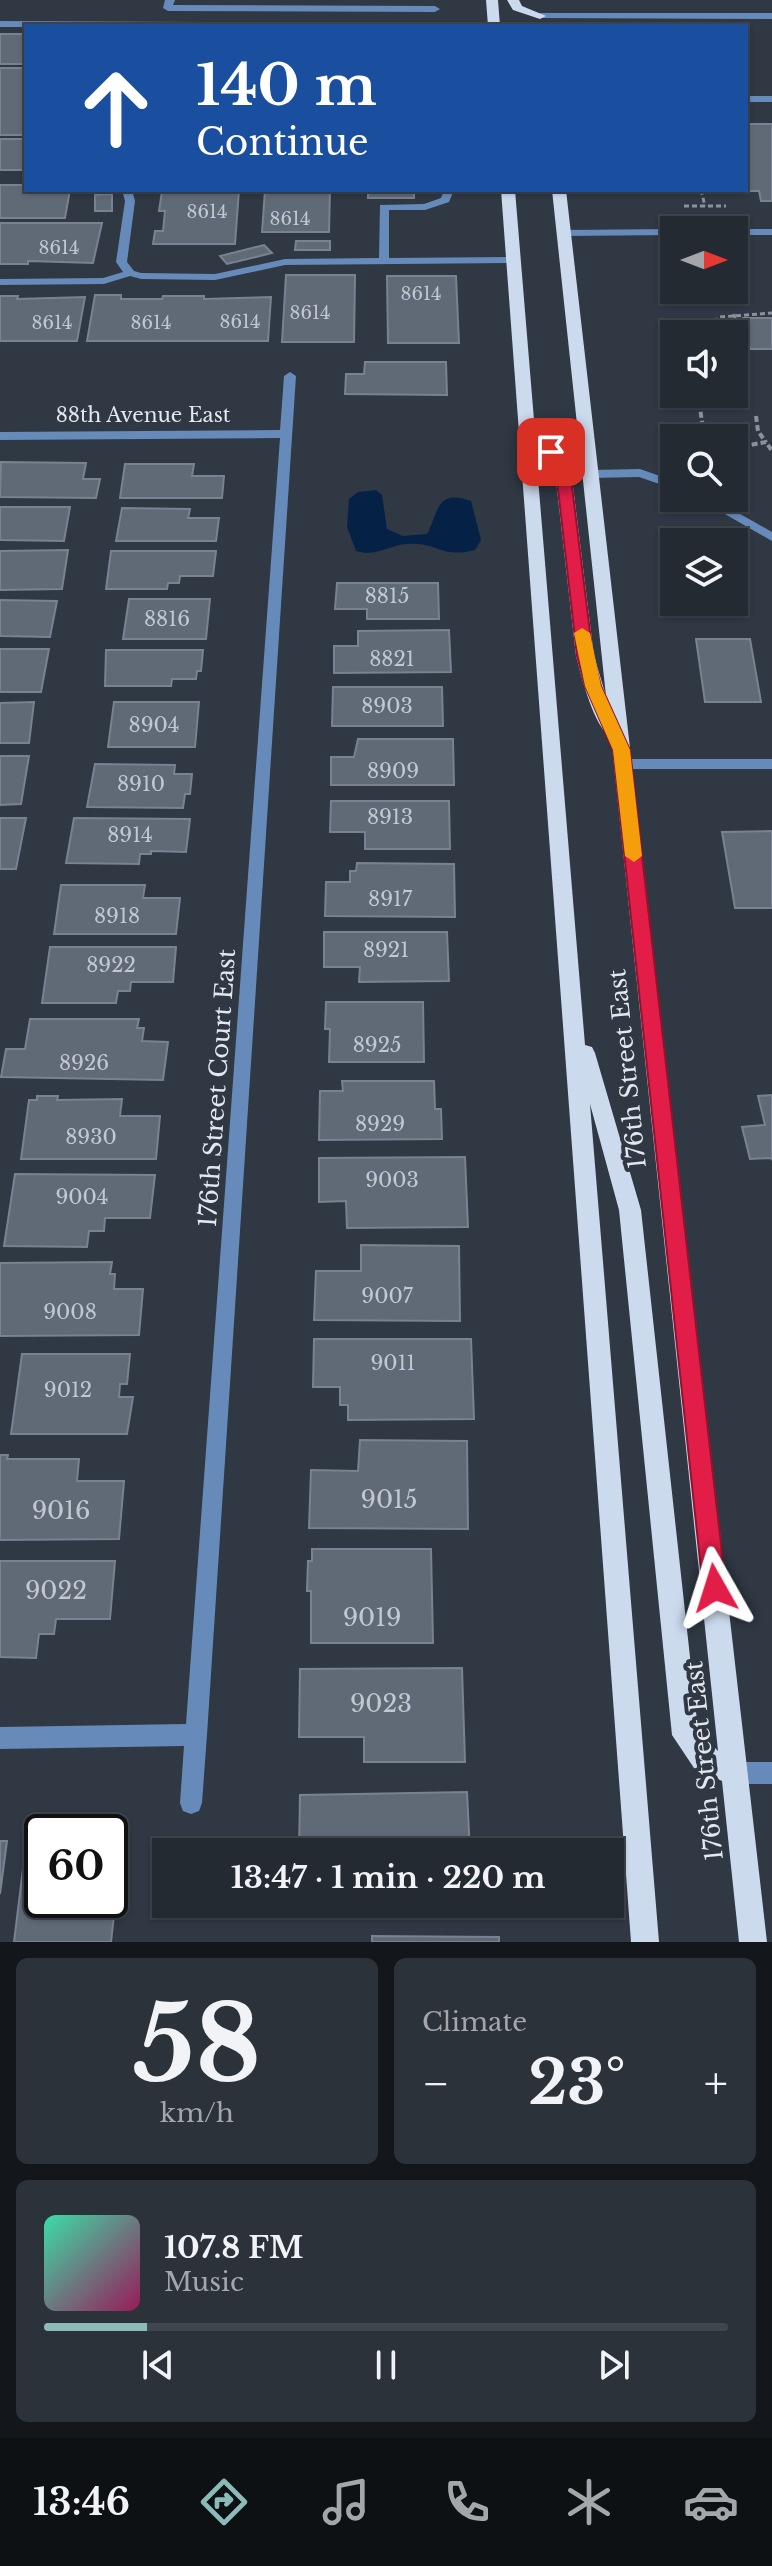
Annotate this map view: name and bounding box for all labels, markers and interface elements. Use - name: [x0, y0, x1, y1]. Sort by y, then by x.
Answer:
- text: 140 m: [196, 51, 377, 120]
- icon: ahead: [64, 56, 168, 160]
- text: Continue: [196, 120, 369, 165]
- house number: 8614: [186, 201, 228, 223]
- house number: 8614: [269, 208, 311, 230]
- north arrow: [660, 216, 748, 304]
- map controls: [660, 216, 748, 616]
- house number: 8614: [38, 237, 80, 259]
- house number: 8614: [400, 283, 442, 305]
- house number: 8614: [289, 302, 331, 324]
- house number: 8614: [219, 311, 261, 333]
- house number: 8614: [31, 312, 73, 334]
- house number: 8614: [130, 312, 172, 334]
- button: sound: [660, 320, 748, 408]
- street label: 88th Avenue East: [56, 403, 231, 427]
- pin: [517, 418, 585, 486]
- button: search: [660, 424, 748, 512]
- icon: arrive: [529, 430, 573, 474]
- button: layers: [660, 528, 748, 616]
- house number: 8815: [365, 584, 409, 608]
- house number: 8816: [144, 607, 190, 631]
- house number: 8821: [369, 647, 415, 671]
- house number: 8903: [361, 694, 413, 718]
- house number: 8904: [129, 713, 179, 737]
- house number: 8909: [367, 759, 419, 783]
- house number: 8910: [117, 772, 165, 796]
- house number: 8913: [367, 805, 413, 829]
- house number: 8914: [107, 823, 153, 847]
- house number: 8917: [368, 887, 413, 911]
- house number: 8918: [94, 904, 140, 928]
- house number: 8921: [363, 938, 409, 962]
- street label: 176th Street Court East: [193, 948, 241, 1228]
- house number: 8922: [86, 953, 136, 977]
- street label: 176th Street East: [602, 968, 652, 1170]
- house number: 8925: [353, 1033, 401, 1057]
- house number: 8926: [59, 1051, 109, 1075]
- house number: 8929: [355, 1112, 405, 1136]
- house number: 8930: [65, 1125, 117, 1149]
- house number: 9003: [365, 1168, 419, 1192]
- house number: 9004: [55, 1185, 109, 1209]
- house number: 9007: [361, 1284, 414, 1308]
- house number: 9008: [43, 1300, 97, 1324]
- house number: 9011: [371, 1351, 415, 1375]
- house number: 9012: [44, 1378, 92, 1402]
- house number: 9015: [361, 1485, 417, 1514]
- house number: 9016: [32, 1496, 90, 1525]
- position arrow: [673, 1546, 757, 1630]
- house number: 9022: [25, 1576, 87, 1605]
- house number: 9019: [343, 1603, 401, 1632]
- street label: 176th Street East: [679, 1660, 729, 1862]
- house number: 9023: [350, 1689, 412, 1718]
- speed limit sign: 60: [24, 1814, 128, 1918]
- text: 13:47 · 1 min · 220 m: [231, 1859, 545, 1896]
- text: 58: [133, 1980, 261, 2109]
- text: Climate: [422, 2006, 527, 2038]
- text: 23°: [528, 2046, 626, 2120]
- text: −: [422, 2056, 450, 2111]
- text: +: [704, 2056, 728, 2111]
- text: km/h: [160, 2097, 234, 2129]
- text: 107.8 FM: [164, 2229, 303, 2266]
- text: Music: [164, 2266, 244, 2298]
- icon: previous: [136, 2343, 180, 2387]
- icon: pause: [364, 2343, 408, 2387]
- icon: next: [592, 2343, 636, 2387]
- icon: directions: [196, 2474, 252, 2530]
- icon: music: [318, 2474, 374, 2530]
- icon: phone: [439, 2474, 495, 2530]
- icon: climate: [561, 2474, 617, 2530]
- icon: car: [683, 2474, 739, 2530]
- text: 13:46: [33, 2480, 130, 2525]

